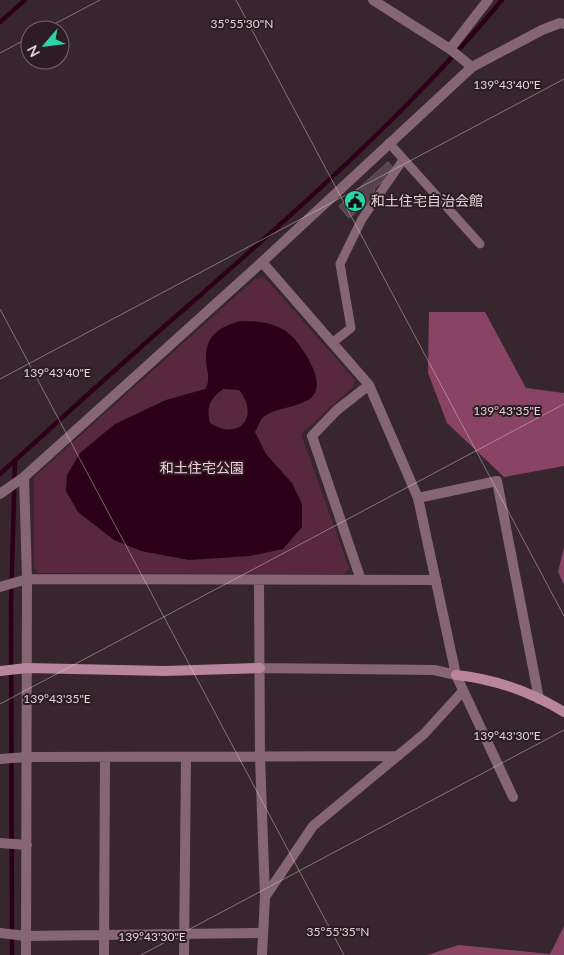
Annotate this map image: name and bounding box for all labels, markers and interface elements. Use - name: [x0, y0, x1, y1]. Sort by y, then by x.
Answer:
- text: 35°55'30"N: [211, 16, 273, 31]
- north arrow: [20, 20, 70, 70]
- text: N: [23, 43, 43, 60]
- text: 139°43'40"E: [473, 77, 541, 92]
- public building icon: 和土住宅自治会館: [343, 189, 367, 213]
- place label: 和土住宅自治会館: [371, 192, 483, 209]
- text: 139°43'40"E: [23, 365, 91, 380]
- text: 139°43'35"E: [473, 403, 541, 418]
- park label: 和土住宅公園: [160, 459, 244, 476]
- text: 139°43'35"E: [23, 691, 91, 706]
- text: 139°43'30"E: [473, 728, 541, 743]
- text: 35°55'35"N: [307, 924, 369, 939]
- text: 139°43'30"E: [118, 929, 186, 944]

